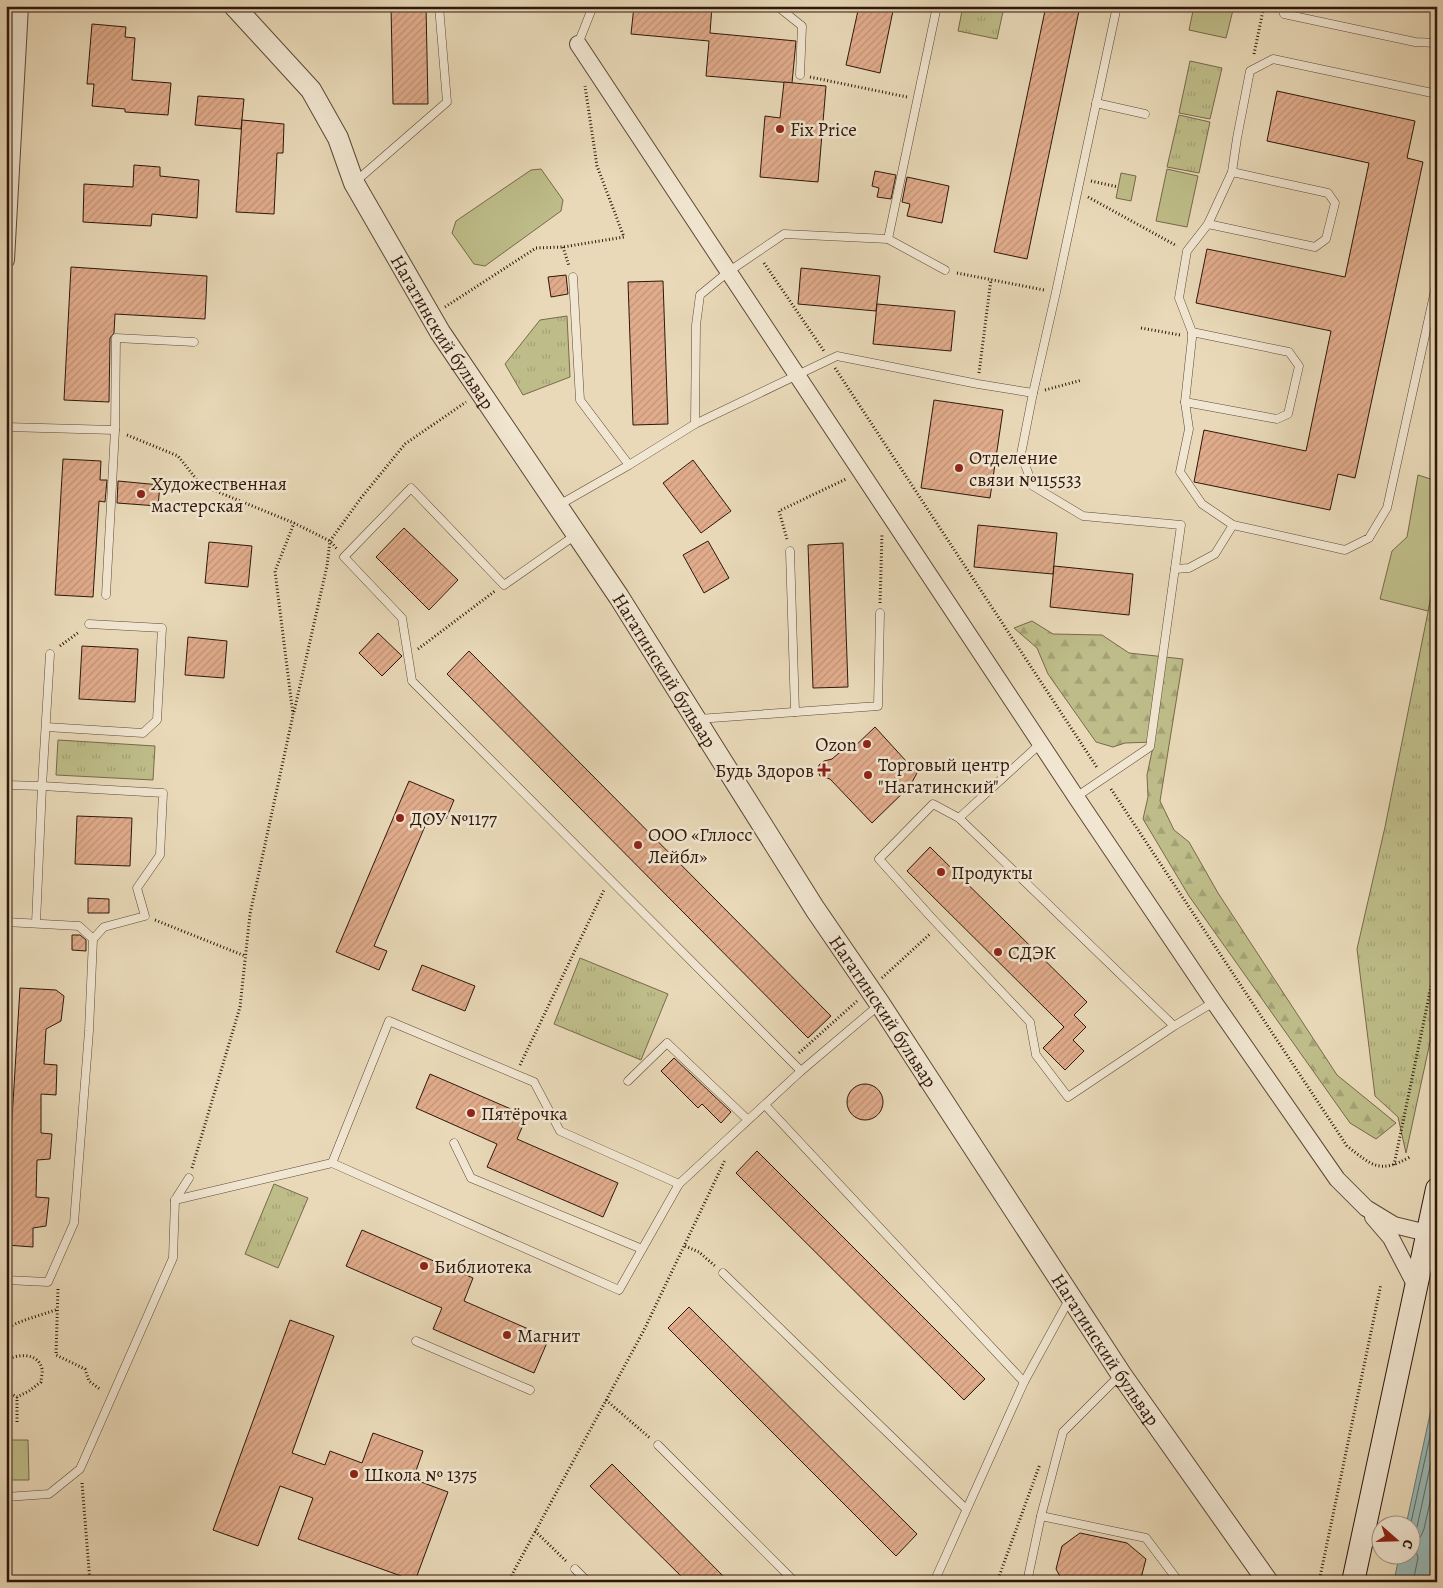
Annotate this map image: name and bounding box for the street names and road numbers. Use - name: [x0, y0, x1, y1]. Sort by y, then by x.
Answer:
- street label: Нагатинский бульвар: [384, 250, 500, 415]
- street label: Нагатинский бульвар: [606, 588, 722, 753]
- street label: Нагатинский бульвар: [823, 930, 943, 1093]
- street label: Нагатинский бульвар: [1045, 1269, 1166, 1431]

